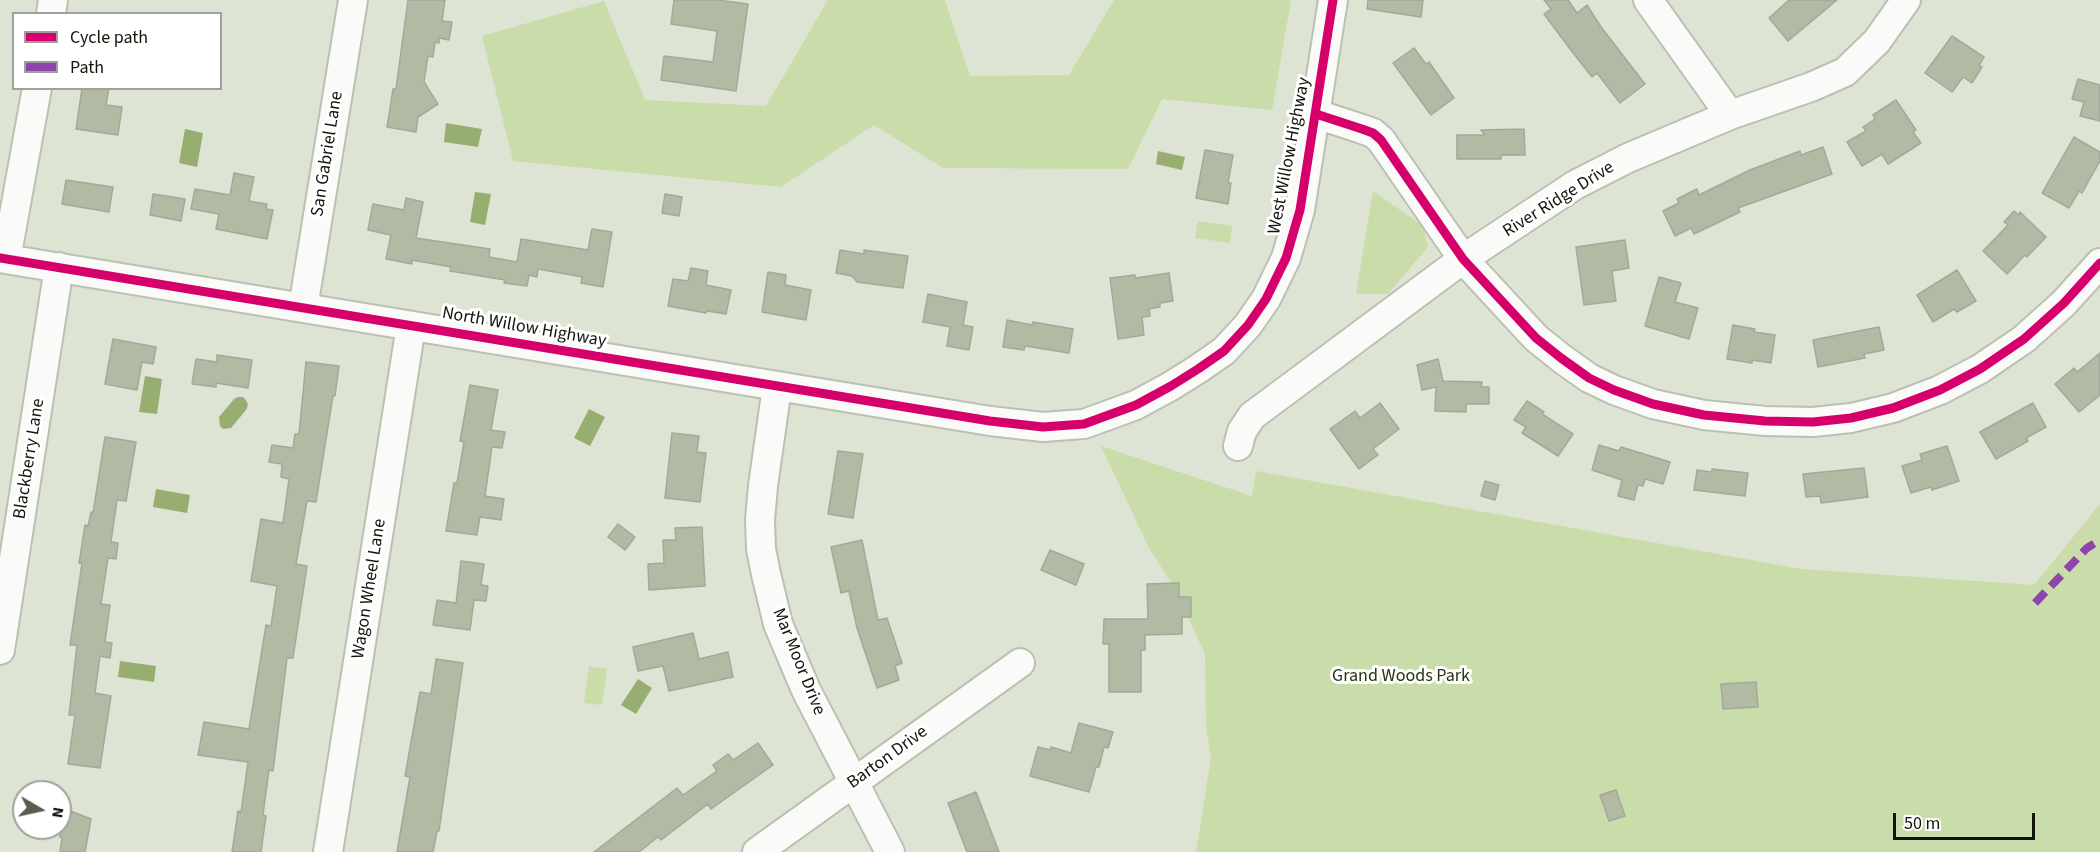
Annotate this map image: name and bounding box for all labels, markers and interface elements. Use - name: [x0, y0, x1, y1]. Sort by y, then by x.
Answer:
- legend: [12, 12, 222, 90]
- text: Cycle path: [70, 25, 148, 50]
- text: Path: [70, 55, 104, 80]
- street label: West Willow Highway: [1264, 76, 1316, 236]
- street label: San Gabriel Lane: [307, 90, 349, 218]
- street label: River Ridge Drive: [1500, 157, 1618, 243]
- street label: North Willow Highway: [440, 303, 608, 353]
- street label: Blackberry Lane: [10, 397, 50, 521]
- street label: Wagon Wheel Lane: [348, 517, 392, 661]
- street label: Mar Moor Drive: [767, 605, 829, 719]
- park label: Grand Woods Park: [1332, 666, 1470, 688]
- street label: Barton Drive: [844, 722, 932, 794]
- north arrow: [12, 780, 72, 840]
- scale bar: [1896, 801, 2038, 839]
- text: N: [46, 806, 70, 819]
- text: 50 m: [1904, 811, 1940, 836]

